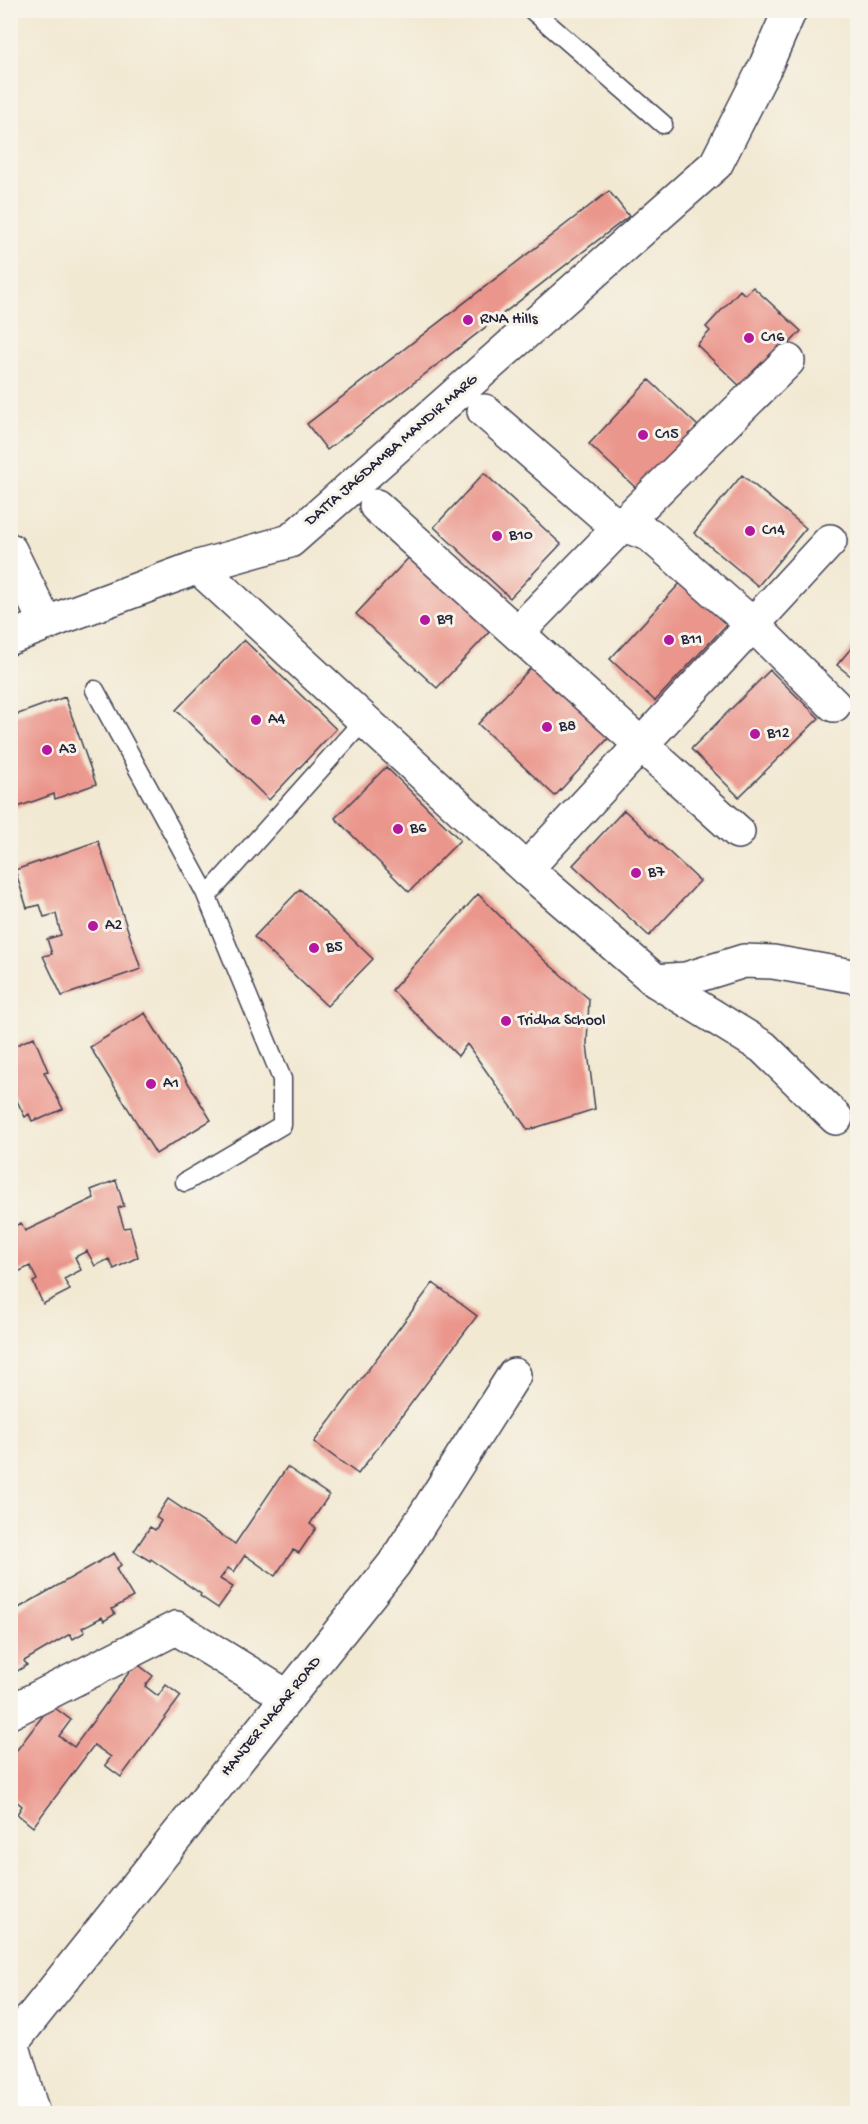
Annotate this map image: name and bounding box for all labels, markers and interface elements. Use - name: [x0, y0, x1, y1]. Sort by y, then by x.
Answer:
- place label: RNA Hills: [480, 311, 539, 330]
- marker: RNA Hills: [461, 313, 475, 327]
- place label: C16: [761, 329, 785, 348]
- marker: C16: [742, 331, 756, 345]
- street label: DATTA JAGDAMBA MANDIR MARG: [301, 370, 483, 532]
- place label: C15: [655, 426, 679, 445]
- marker: C15: [636, 428, 650, 442]
- place label: C14: [762, 522, 785, 541]
- marker: C14: [743, 524, 757, 538]
- place label: B10: [508, 527, 533, 546]
- marker: B10: [490, 529, 504, 543]
- place label: B9: [436, 611, 453, 630]
- marker: B9: [418, 613, 432, 627]
- place label: B11: [680, 631, 702, 650]
- marker: B11: [662, 633, 676, 647]
- place label: A4: [268, 711, 285, 730]
- marker: A4: [249, 713, 263, 727]
- place label: B8: [558, 718, 576, 737]
- marker: B8: [540, 720, 554, 734]
- place label: B12: [766, 725, 790, 744]
- marker: B12: [748, 727, 762, 741]
- place label: A3: [59, 741, 77, 760]
- marker: A3: [40, 743, 54, 757]
- place label: B6: [409, 820, 427, 839]
- marker: B6: [391, 822, 405, 836]
- place label: B7: [647, 864, 665, 883]
- marker: B7: [629, 866, 643, 880]
- place label: A2: [105, 917, 122, 936]
- marker: A2: [86, 919, 100, 933]
- place label: B5: [325, 939, 343, 958]
- marker: B5: [307, 941, 321, 955]
- place label: Tridha School: [517, 1012, 606, 1031]
- marker: Tridha School: [499, 1014, 513, 1028]
- place label: A1: [163, 1075, 179, 1094]
- marker: A1: [144, 1077, 158, 1091]
- street label: HANJER NAGAR ROAD: [218, 1653, 327, 1781]

